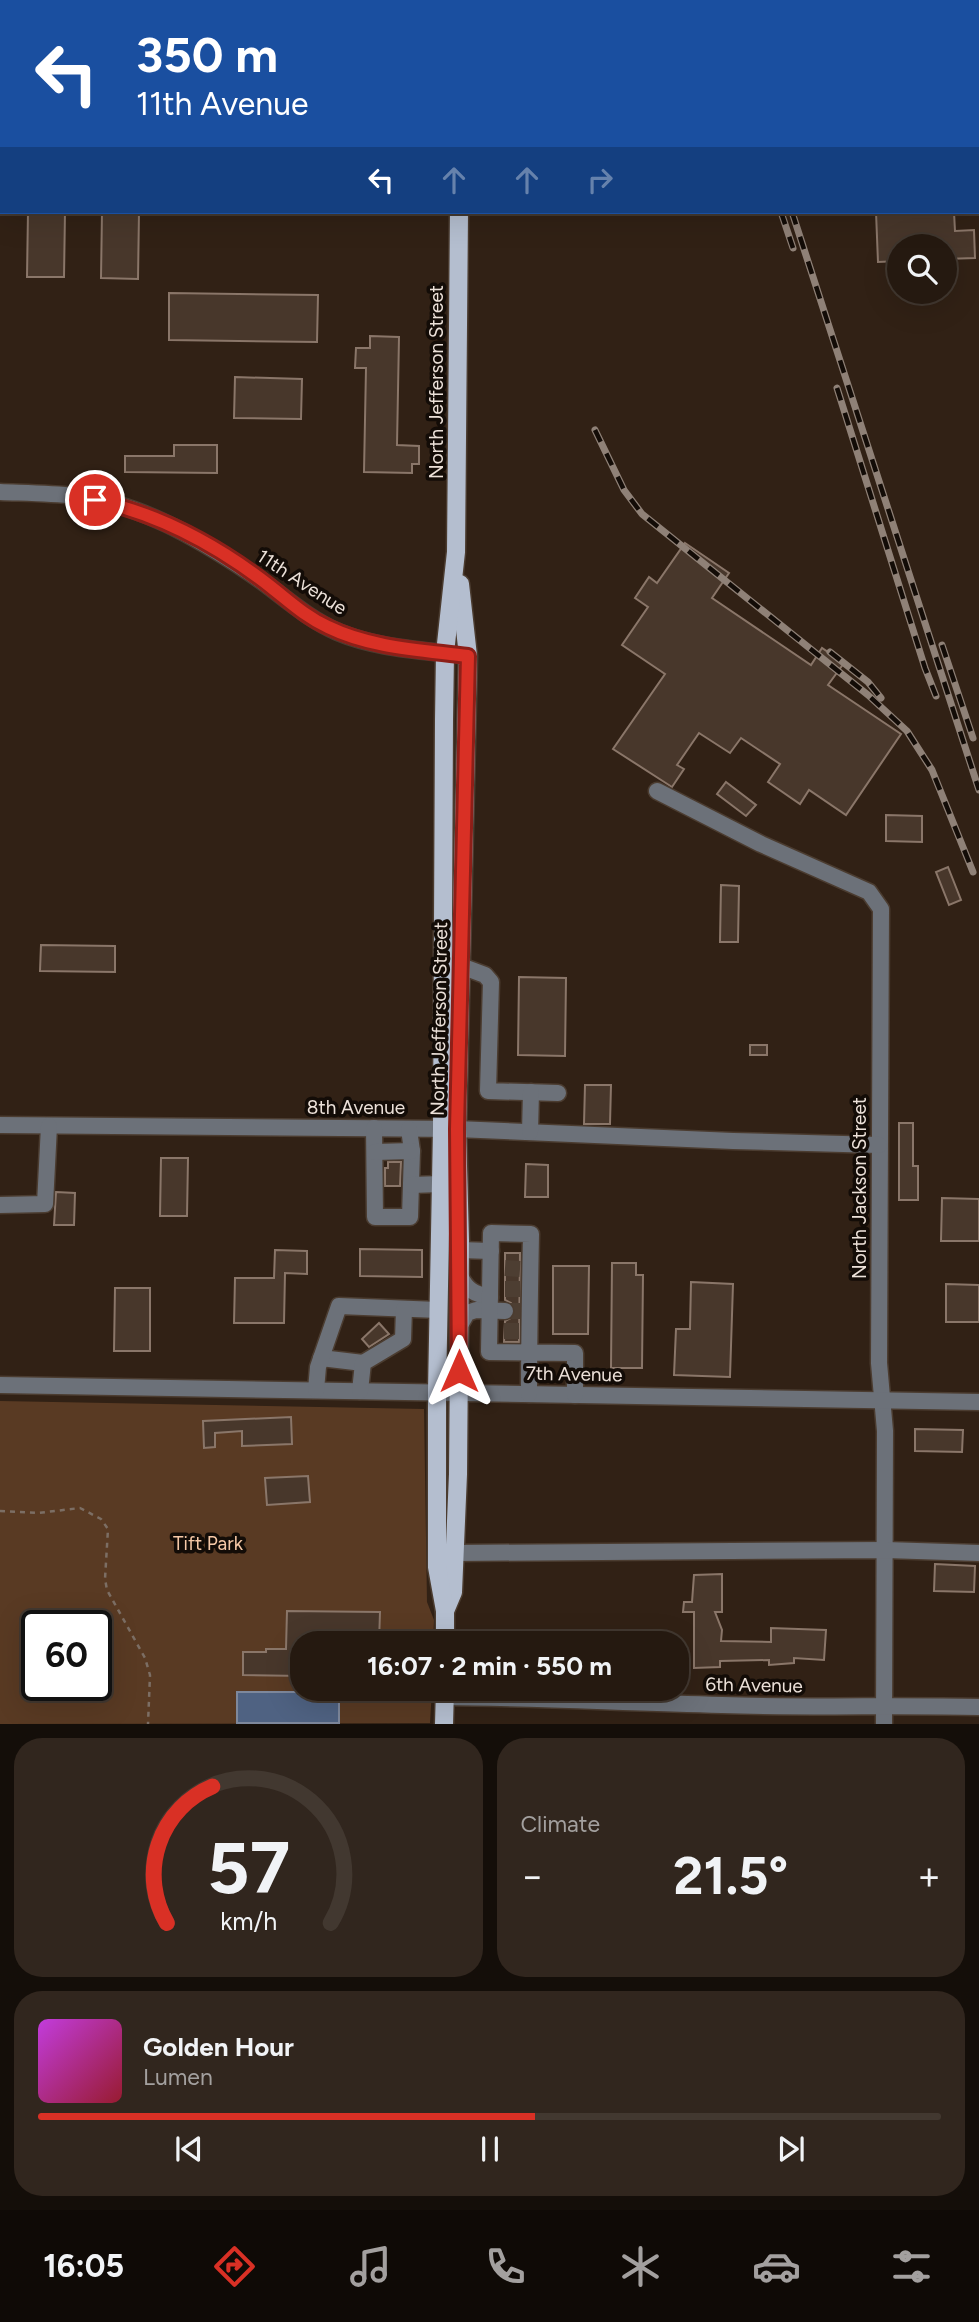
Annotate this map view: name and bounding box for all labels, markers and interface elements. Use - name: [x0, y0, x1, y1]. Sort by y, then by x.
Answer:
- text: 350 m: [136, 25, 278, 84]
- icon: left: [21, 28, 112, 119]
- text: 11th Avenue: [136, 85, 309, 123]
- icon: left: [362, 161, 400, 199]
- icon: ahead: [435, 161, 473, 199]
- icon: ahead: [508, 161, 546, 199]
- icon: right: [581, 161, 619, 199]
- map controls: [887, 234, 957, 304]
- button: search: [887, 234, 957, 304]
- street label: North Jefferson Street: [425, 285, 448, 479]
- pin: [65, 470, 125, 530]
- icon: arrive: [76, 481, 114, 519]
- street label: 11th Avenue: [253, 544, 351, 620]
- street label: North Jefferson Street: [426, 922, 452, 1116]
- street label: 8th Avenue: [307, 1096, 405, 1119]
- street label: North Jackson Street: [848, 1097, 871, 1279]
- position arrow: [422, 1334, 496, 1408]
- street label: 7th Avenue: [525, 1362, 623, 1386]
- park label: Tift Park: [173, 1532, 244, 1555]
- speed limit sign: 60: [21, 1610, 112, 1701]
- text: 16:07 · 2 min · 550 m: [367, 1650, 612, 1682]
- street label: 6th Avenue: [705, 1673, 803, 1697]
- text: Climate: [521, 1810, 600, 1838]
- text: 57: [207, 1825, 290, 1912]
- text: 21.5°: [673, 1845, 788, 1907]
- text: −: [521, 1853, 544, 1899]
- text: +: [917, 1853, 941, 1899]
- text: km/h: [220, 1906, 277, 1936]
- text: Golden Hour: [143, 2031, 294, 2063]
- text: Lumen: [143, 2063, 213, 2091]
- icon: previous: [170, 2130, 208, 2168]
- icon: pause: [471, 2130, 509, 2168]
- icon: next: [772, 2130, 810, 2168]
- icon: directions: [210, 2242, 259, 2291]
- icon: music: [346, 2242, 395, 2291]
- icon: phone: [481, 2242, 530, 2291]
- icon: climate: [616, 2242, 665, 2291]
- icon: car: [752, 2242, 801, 2291]
- icon: filters: [887, 2242, 936, 2291]
- text: 16:05: [43, 2247, 124, 2285]

